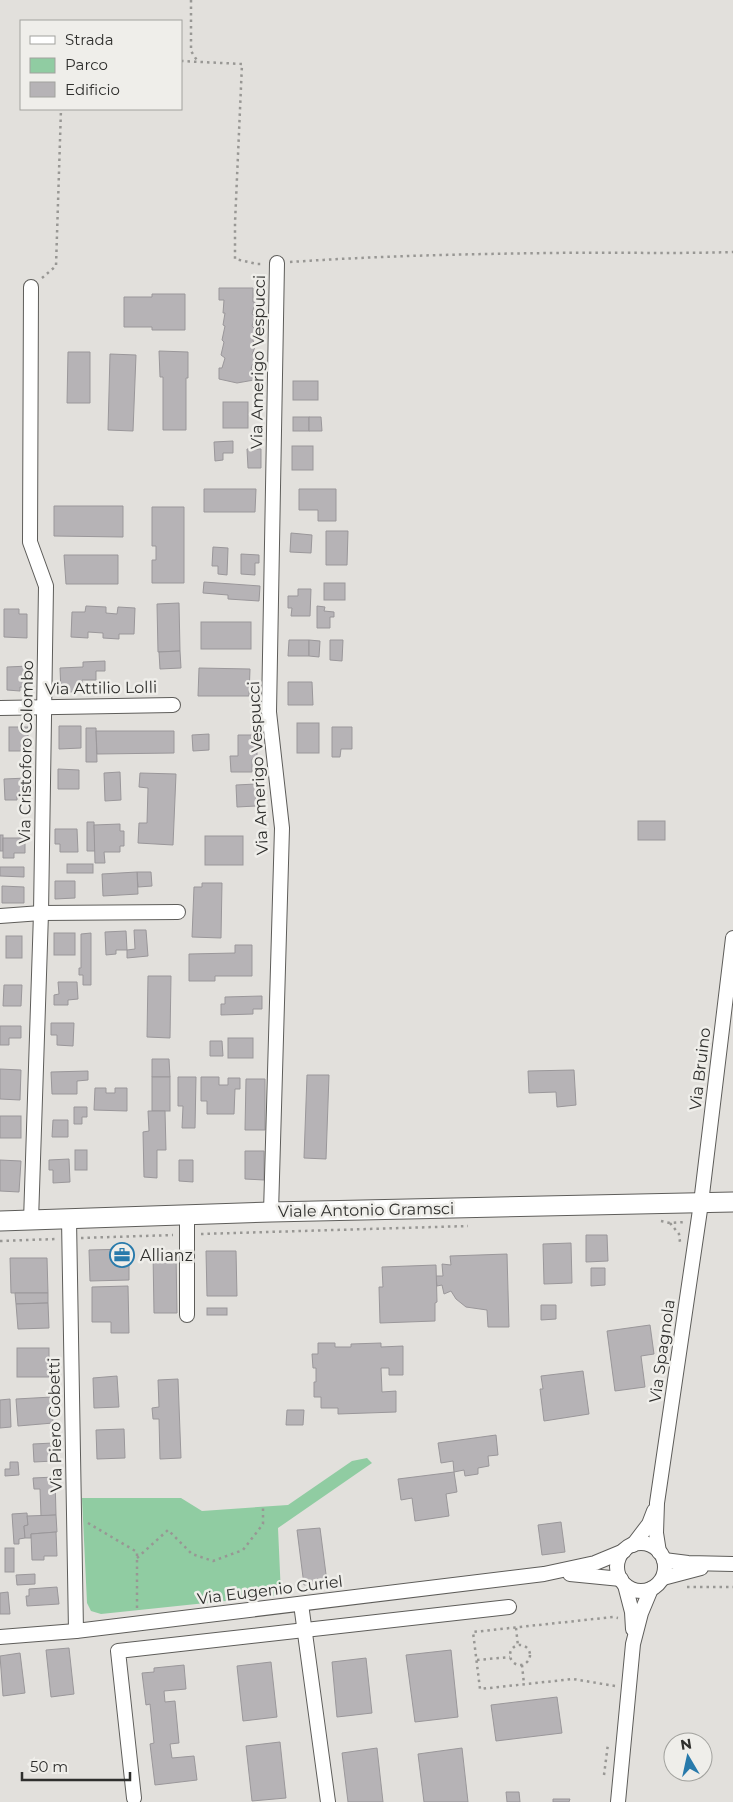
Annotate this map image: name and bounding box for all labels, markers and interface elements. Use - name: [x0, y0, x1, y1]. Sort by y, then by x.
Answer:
- legend: [20, 20, 182, 110]
- text: Strada: [65, 30, 114, 49]
- text: Parco: [65, 55, 108, 74]
- text: Edificio: [65, 80, 120, 99]
- street label: Via Amerigo Vespucci: [247, 275, 269, 449]
- street label: Via Cristoforo Colombo: [15, 660, 37, 844]
- street label: Via Attilio Lolli: [45, 678, 157, 698]
- street label: Via Amerigo Vespucci: [244, 681, 272, 855]
- street label: Via Bruino: [685, 1027, 715, 1111]
- street label: Viale Antonio Gramsci: [278, 1199, 454, 1221]
- office icon: Allianz: [109, 1242, 135, 1268]
- place label: Allianz: [140, 1246, 193, 1265]
- street label: Via Spagnola: [645, 1298, 679, 1404]
- street label: Via Piero Gobetti: [44, 1357, 66, 1493]
- street label: Via Eugenio Curiel: [196, 1572, 344, 1608]
- north arrow: [663, 1732, 713, 1782]
- text: N: [679, 1734, 693, 1754]
- scale bar: [22, 1750, 130, 1782]
- text: 50 m: [30, 1757, 68, 1776]

